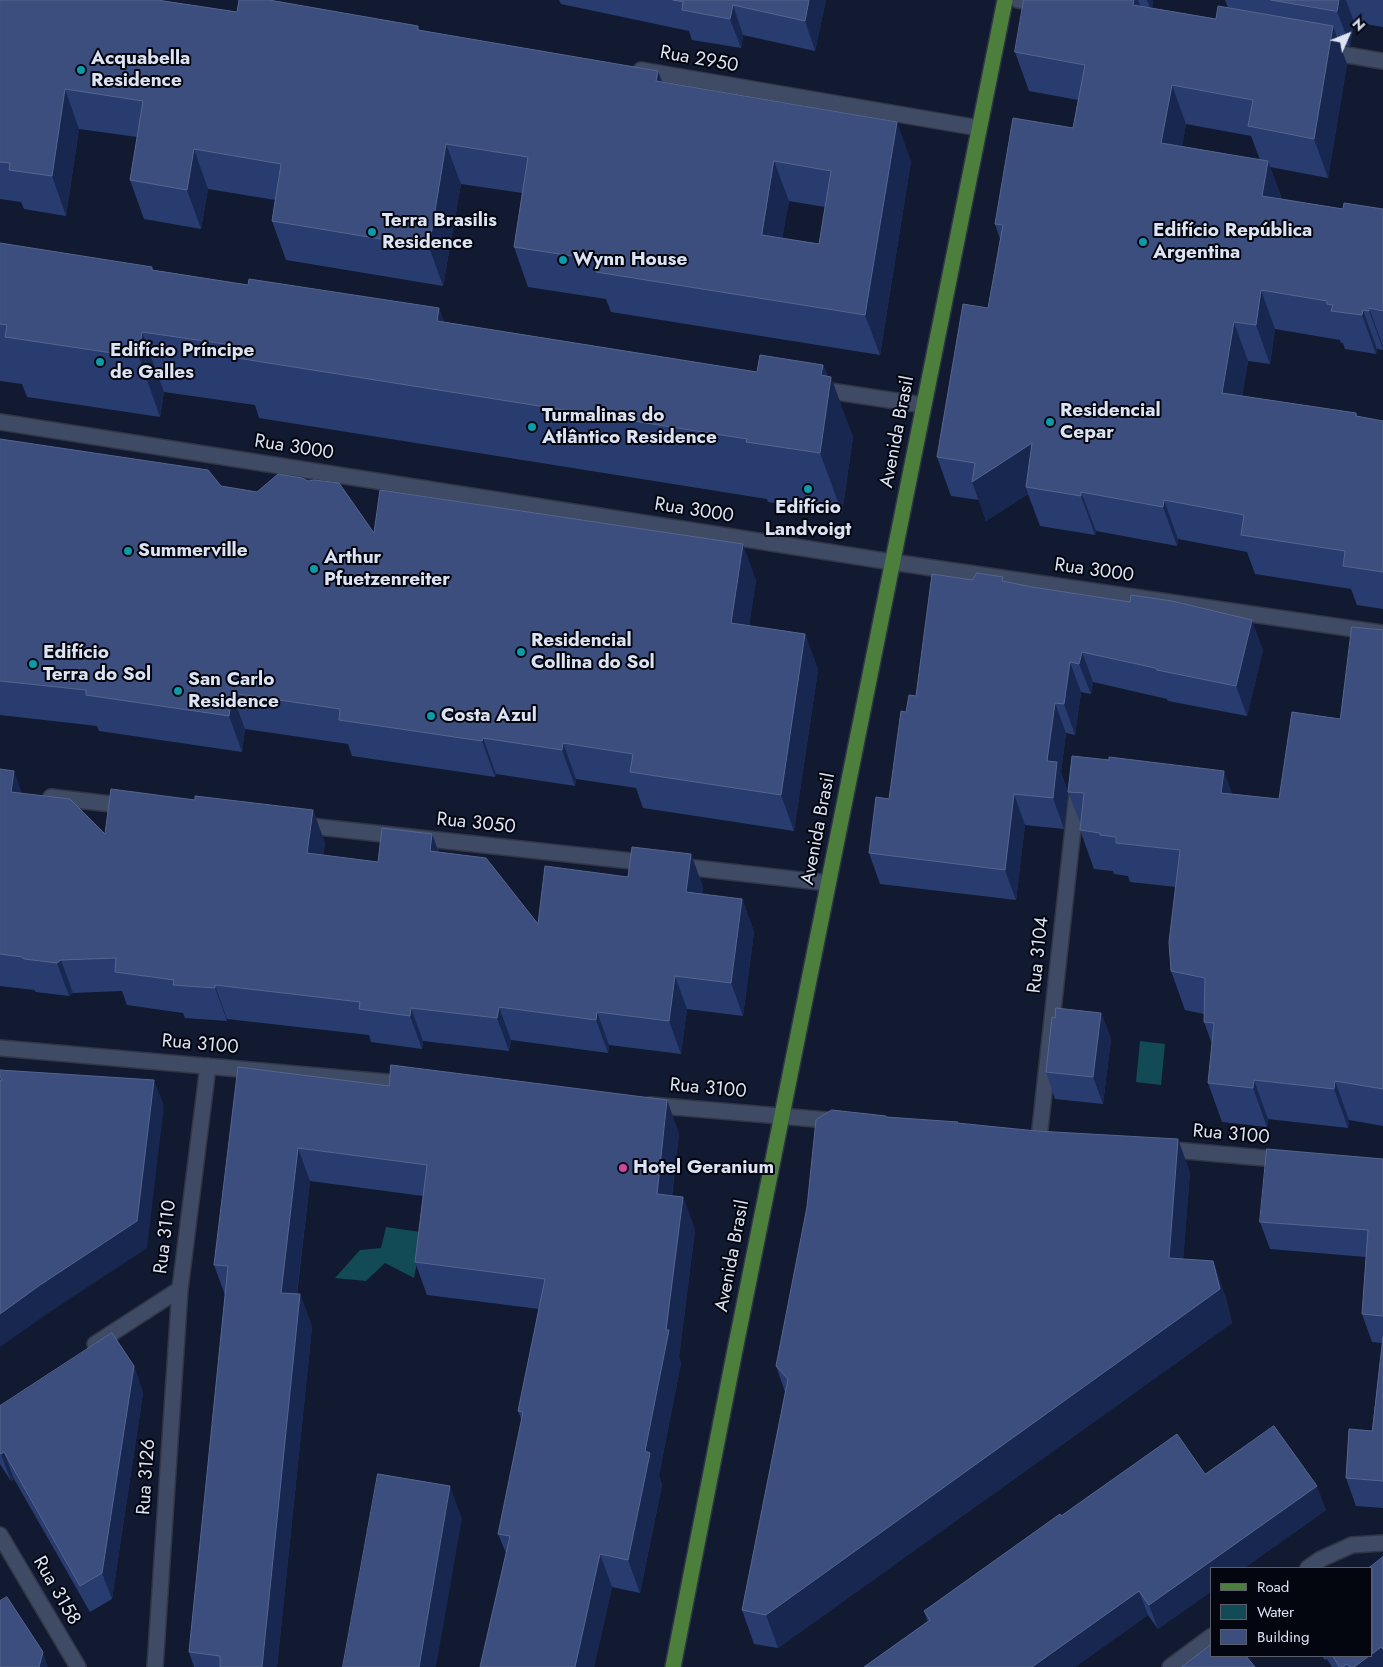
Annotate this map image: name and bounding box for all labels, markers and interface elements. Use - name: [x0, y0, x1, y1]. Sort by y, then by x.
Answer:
- north arrow: [1323, 10, 1373, 60]
- text: N: [1348, 14, 1370, 36]
- street label: Rua 2950: [658, 42, 740, 78]
- place label: Acquabella Residence: [91, 48, 190, 92]
- marker: Acquabella Residence: [75, 64, 87, 76]
- place label: Terra Brasilis Residence: [382, 210, 497, 254]
- place label: Edifício República Argentina: [1153, 220, 1312, 264]
- marker: Terra Brasilis Residence: [366, 226, 378, 238]
- marker: Edifício República Argentina: [1137, 236, 1149, 248]
- place label: Wynn House: [573, 249, 687, 271]
- marker: Wynn House: [557, 254, 569, 266]
- place label: Edifício Príncipe de Galles: [110, 340, 254, 384]
- marker: Edifício Príncipe de Galles: [94, 356, 106, 368]
- street label: Avenida Brasil: [876, 374, 920, 490]
- place label: Residencial Cepar: [1060, 400, 1161, 444]
- place label: Turmalinas do Atlântico Residence: [542, 405, 717, 449]
- marker: Residencial Cepar: [1044, 416, 1056, 428]
- marker: Turmalinas do Atlântico Residence: [526, 421, 538, 433]
- street label: Rua 3000: [253, 430, 335, 466]
- marker: Edifício Landvoigt: [802, 483, 814, 495]
- street label: Rua 3000: [653, 493, 735, 529]
- place label: Edifício Landvoigt: [765, 497, 851, 541]
- place label: Summerville: [138, 540, 248, 562]
- marker: Summerville: [122, 545, 134, 557]
- place label: Arthur Pfuetzenreiter: [324, 547, 450, 591]
- street label: Rua 3000: [1053, 554, 1135, 588]
- marker: Arthur Pfuetzenreiter: [308, 563, 320, 575]
- place label: Residencial Collina do Sol: [531, 630, 655, 674]
- place label: Edifício Terra do Sol: [43, 642, 151, 686]
- marker: Residencial Collina do Sol: [515, 646, 527, 658]
- marker: Edifício Terra do Sol: [27, 658, 39, 670]
- place label: San Carlo Residence: [188, 669, 279, 713]
- marker: San Carlo Residence: [172, 685, 184, 697]
- place label: Costa Azul: [441, 705, 537, 727]
- marker: Costa Azul: [425, 710, 437, 722]
- street label: Avenida Brasil: [797, 771, 841, 887]
- street label: Rua 3050: [435, 809, 517, 839]
- street label: Rua 3104: [1024, 916, 1054, 994]
- street label: Rua 3100: [161, 1030, 239, 1060]
- street label: Rua 3100: [669, 1074, 747, 1104]
- street label: Rua 3100: [1192, 1120, 1270, 1150]
- place label: Hotel Geranium: [633, 1157, 774, 1179]
- marker: Hotel Geranium: [617, 1162, 629, 1174]
- street label: Avenida Brasil: [711, 1198, 755, 1314]
- street label: Rua 3110: [150, 1199, 182, 1275]
- street label: Rua 3126: [133, 1438, 161, 1516]
- street label: Rua 3158: [27, 1553, 85, 1629]
- legend: [1210, 1567, 1373, 1657]
- text: Road: [1257, 1576, 1289, 1598]
- text: Water: [1257, 1601, 1294, 1623]
- text: Building: [1257, 1626, 1309, 1648]

